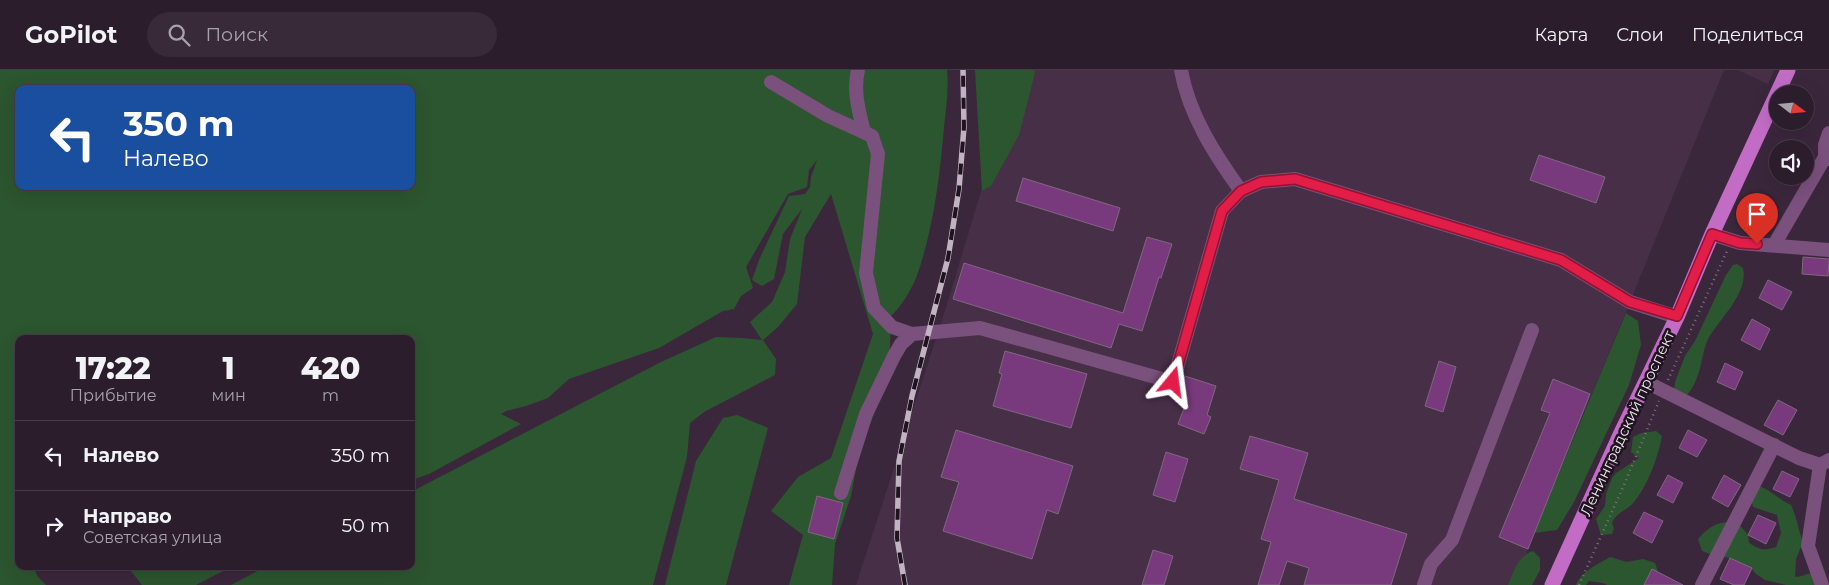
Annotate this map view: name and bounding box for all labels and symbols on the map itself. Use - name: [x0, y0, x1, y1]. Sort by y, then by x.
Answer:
- north arrow: [1769, 85, 1814, 130]
- pin: [1736, 193, 1778, 244]
- street label: Ленинградский проспект: [1576, 326, 1679, 519]
- position arrow: [1146, 355, 1198, 407]

